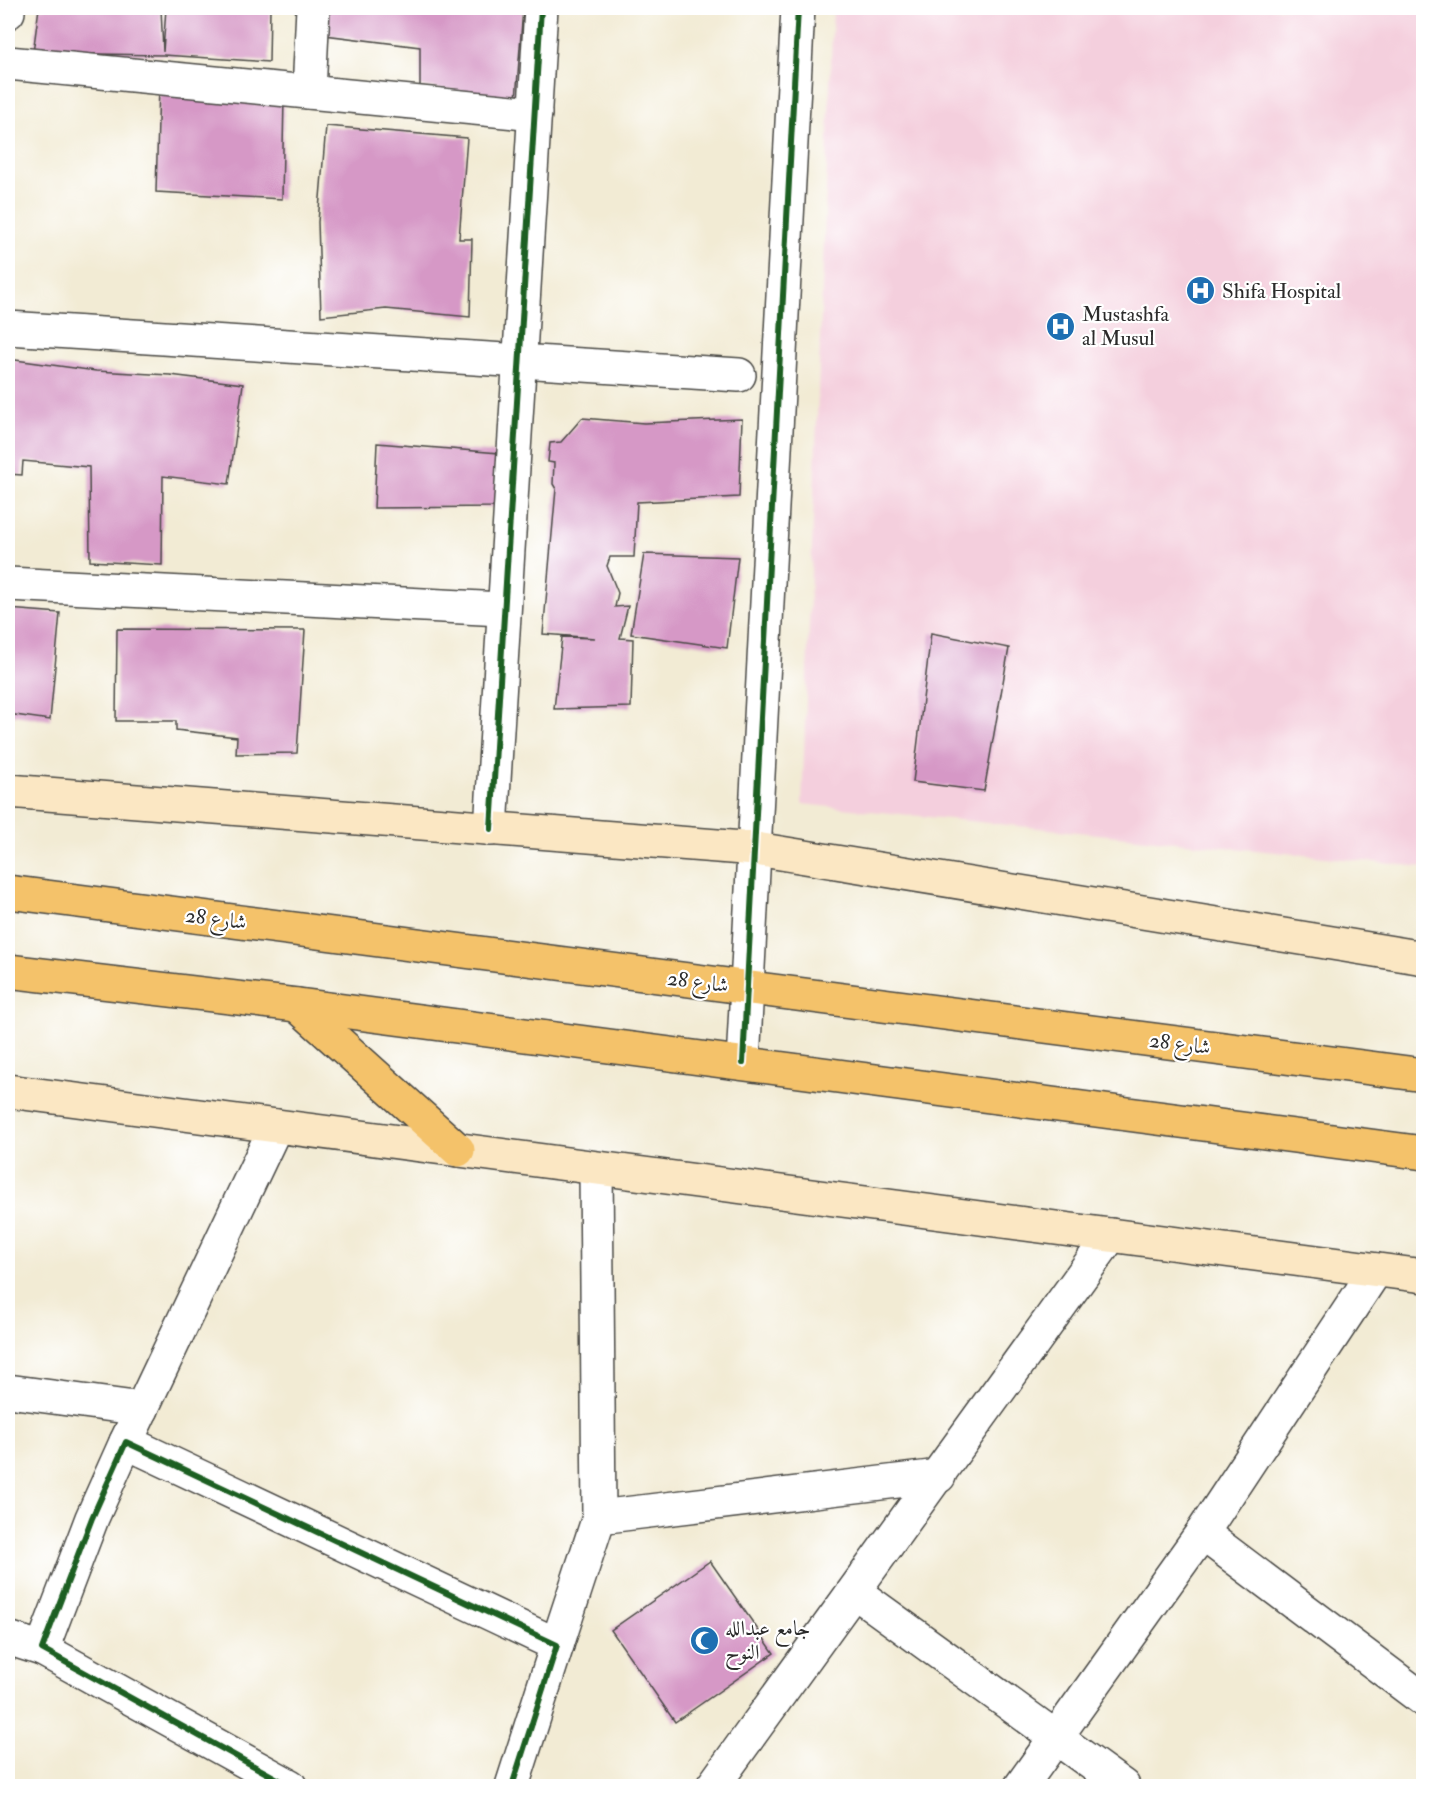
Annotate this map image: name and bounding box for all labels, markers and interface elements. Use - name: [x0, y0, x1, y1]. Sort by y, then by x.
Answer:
- hospital icon: Shifa Hospital: [1185, 275, 1217, 307]
- place label: Shifa Hospital: [1222, 278, 1342, 305]
- place label: Mustashfa al Musul: [1082, 301, 1169, 352]
- hospital icon: Mustashfa al Musul: [1045, 310, 1077, 342]
- street label: شارع 28: [183, 902, 248, 940]
- street label: شارع 28: [665, 965, 730, 1003]
- street label: شارع 28: [1147, 1027, 1212, 1065]
- place label: جامع عبدالله النوح: [725, 1615, 810, 1671]
- mosque icon: جامع عبدالله النوح: [688, 1624, 720, 1656]

